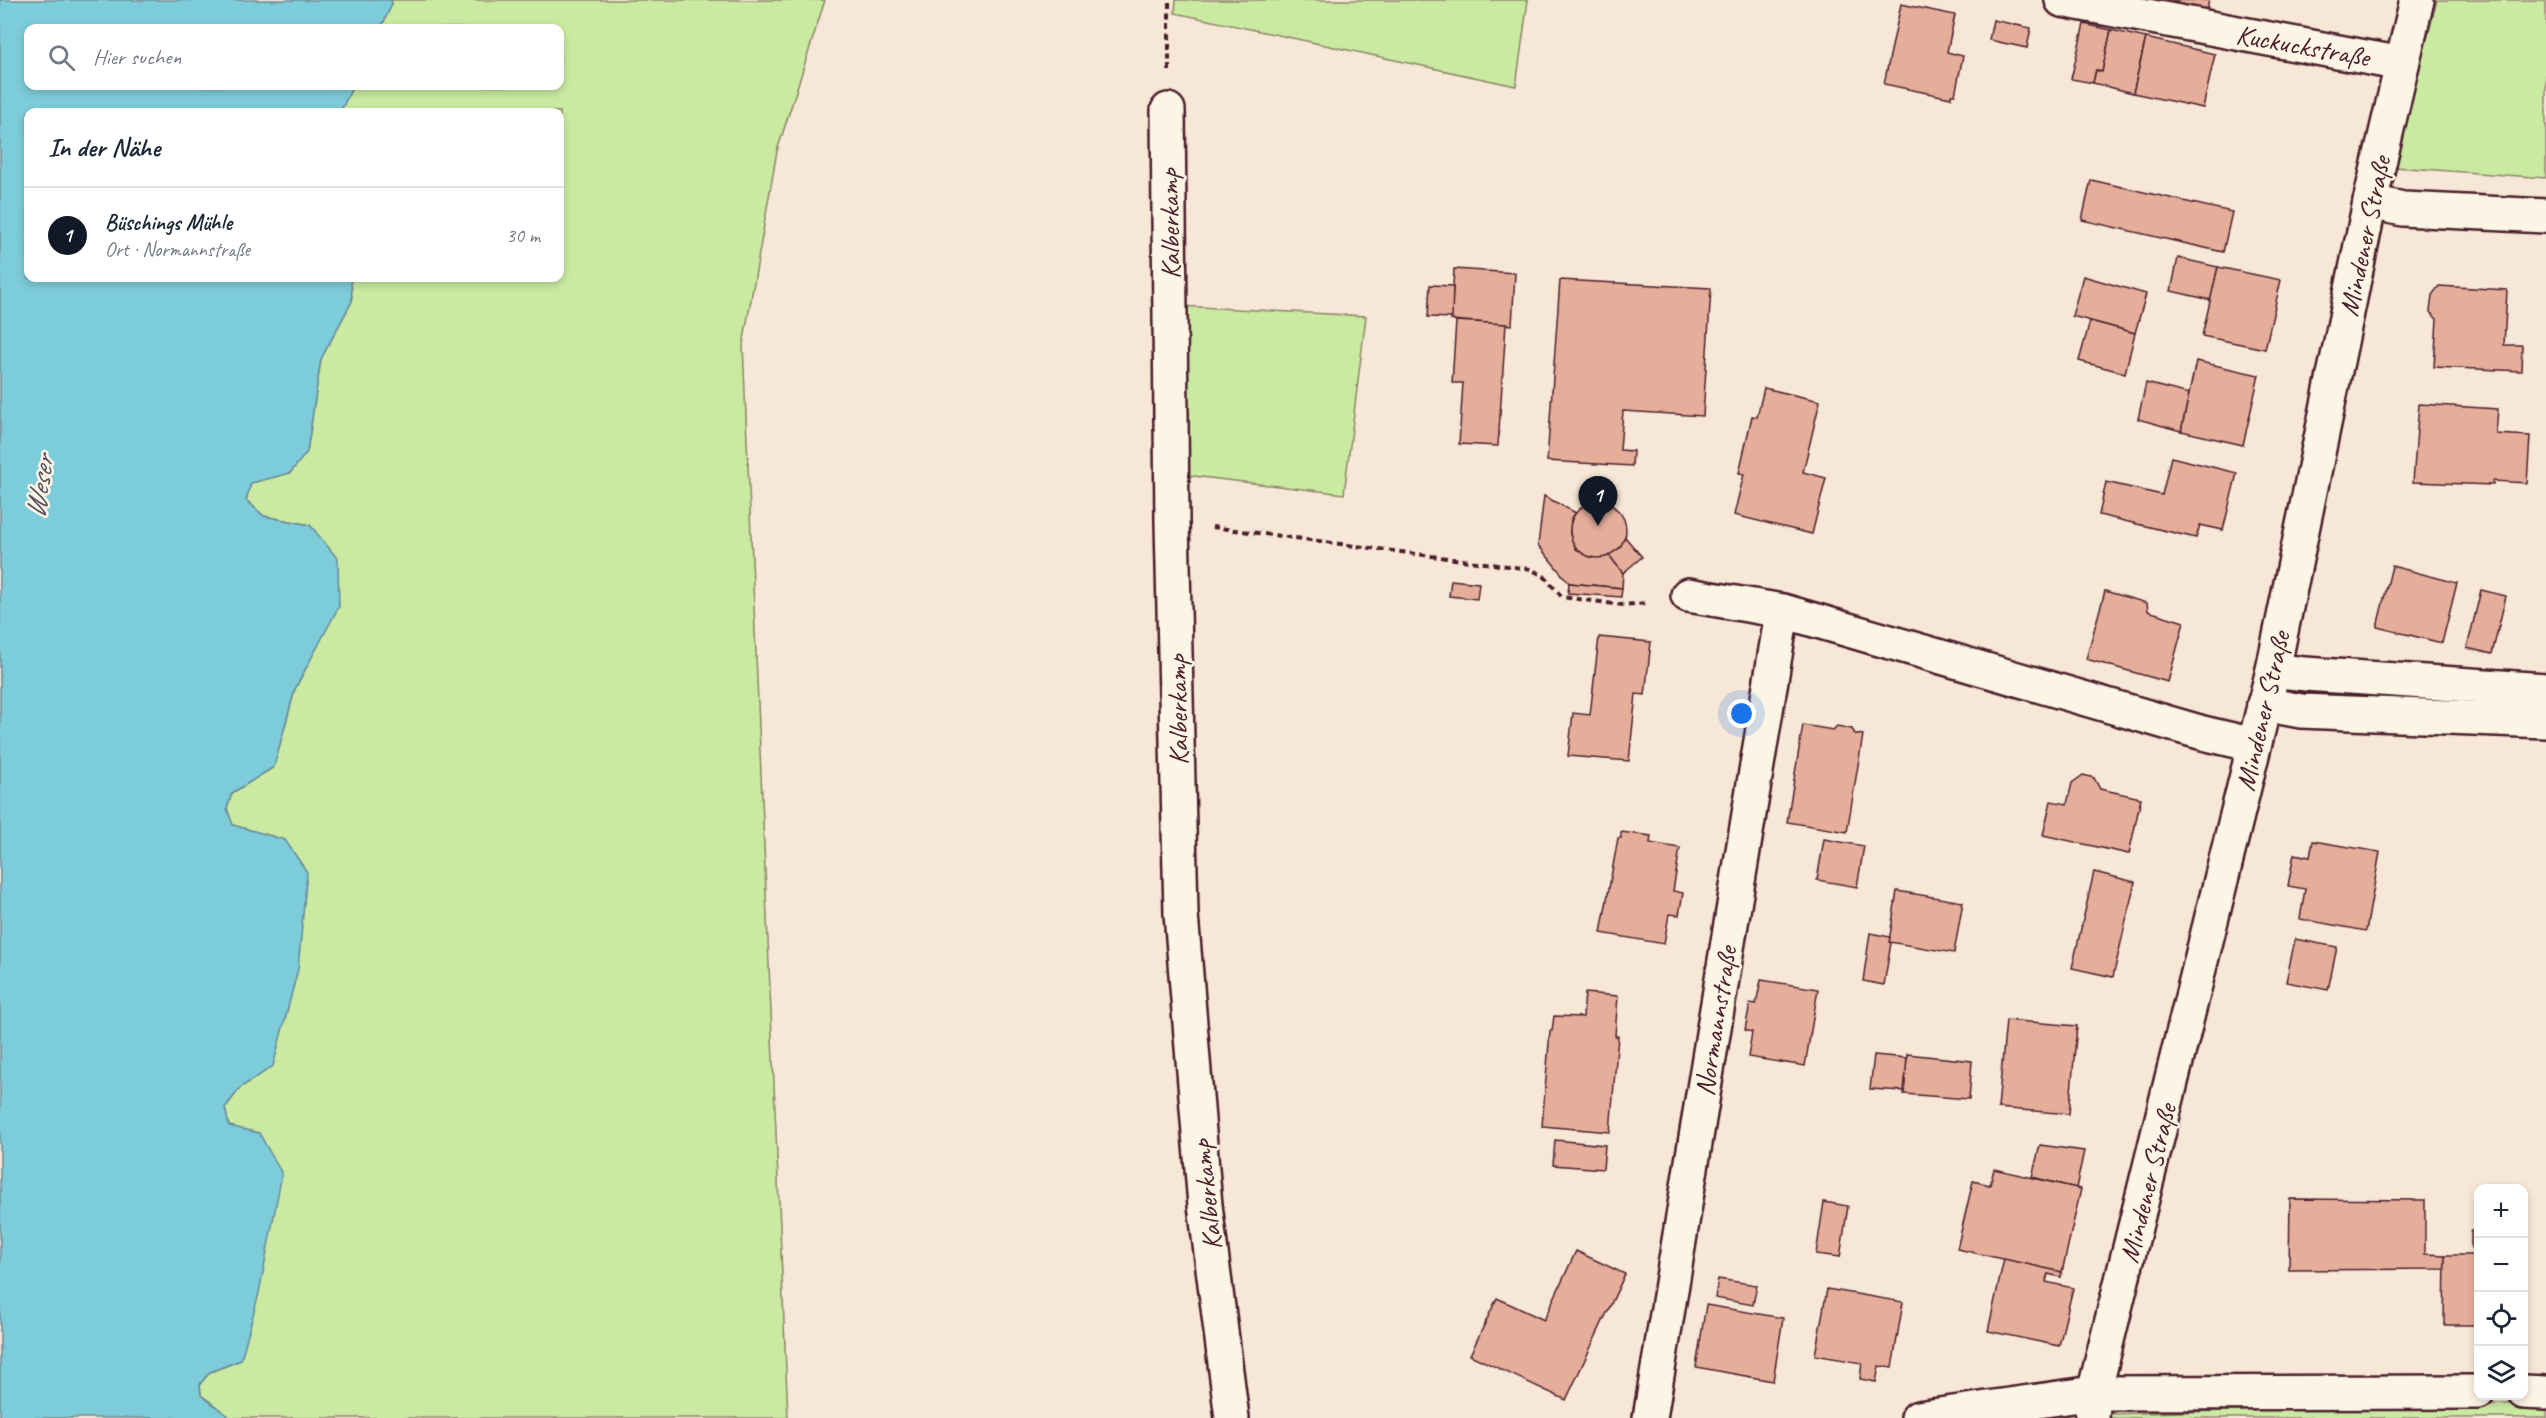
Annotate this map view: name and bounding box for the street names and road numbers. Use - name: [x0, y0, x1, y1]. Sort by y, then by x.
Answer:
- street label: Kuckuckstraße: [2234, 17, 2374, 75]
- street label: Mindener Straße: [2330, 151, 2399, 319]
- street label: Kalberkamp: [1151, 166, 1188, 280]
- street label: Mindener Straße: [2227, 626, 2298, 794]
- street label: Kalberkamp: [1159, 652, 1196, 766]
- street label: Normannstraße: [1686, 942, 1745, 1098]
- street label: Mindener Straße: [2111, 1098, 2185, 1266]
- street label: Kalberkamp: [1183, 1136, 1230, 1252]

